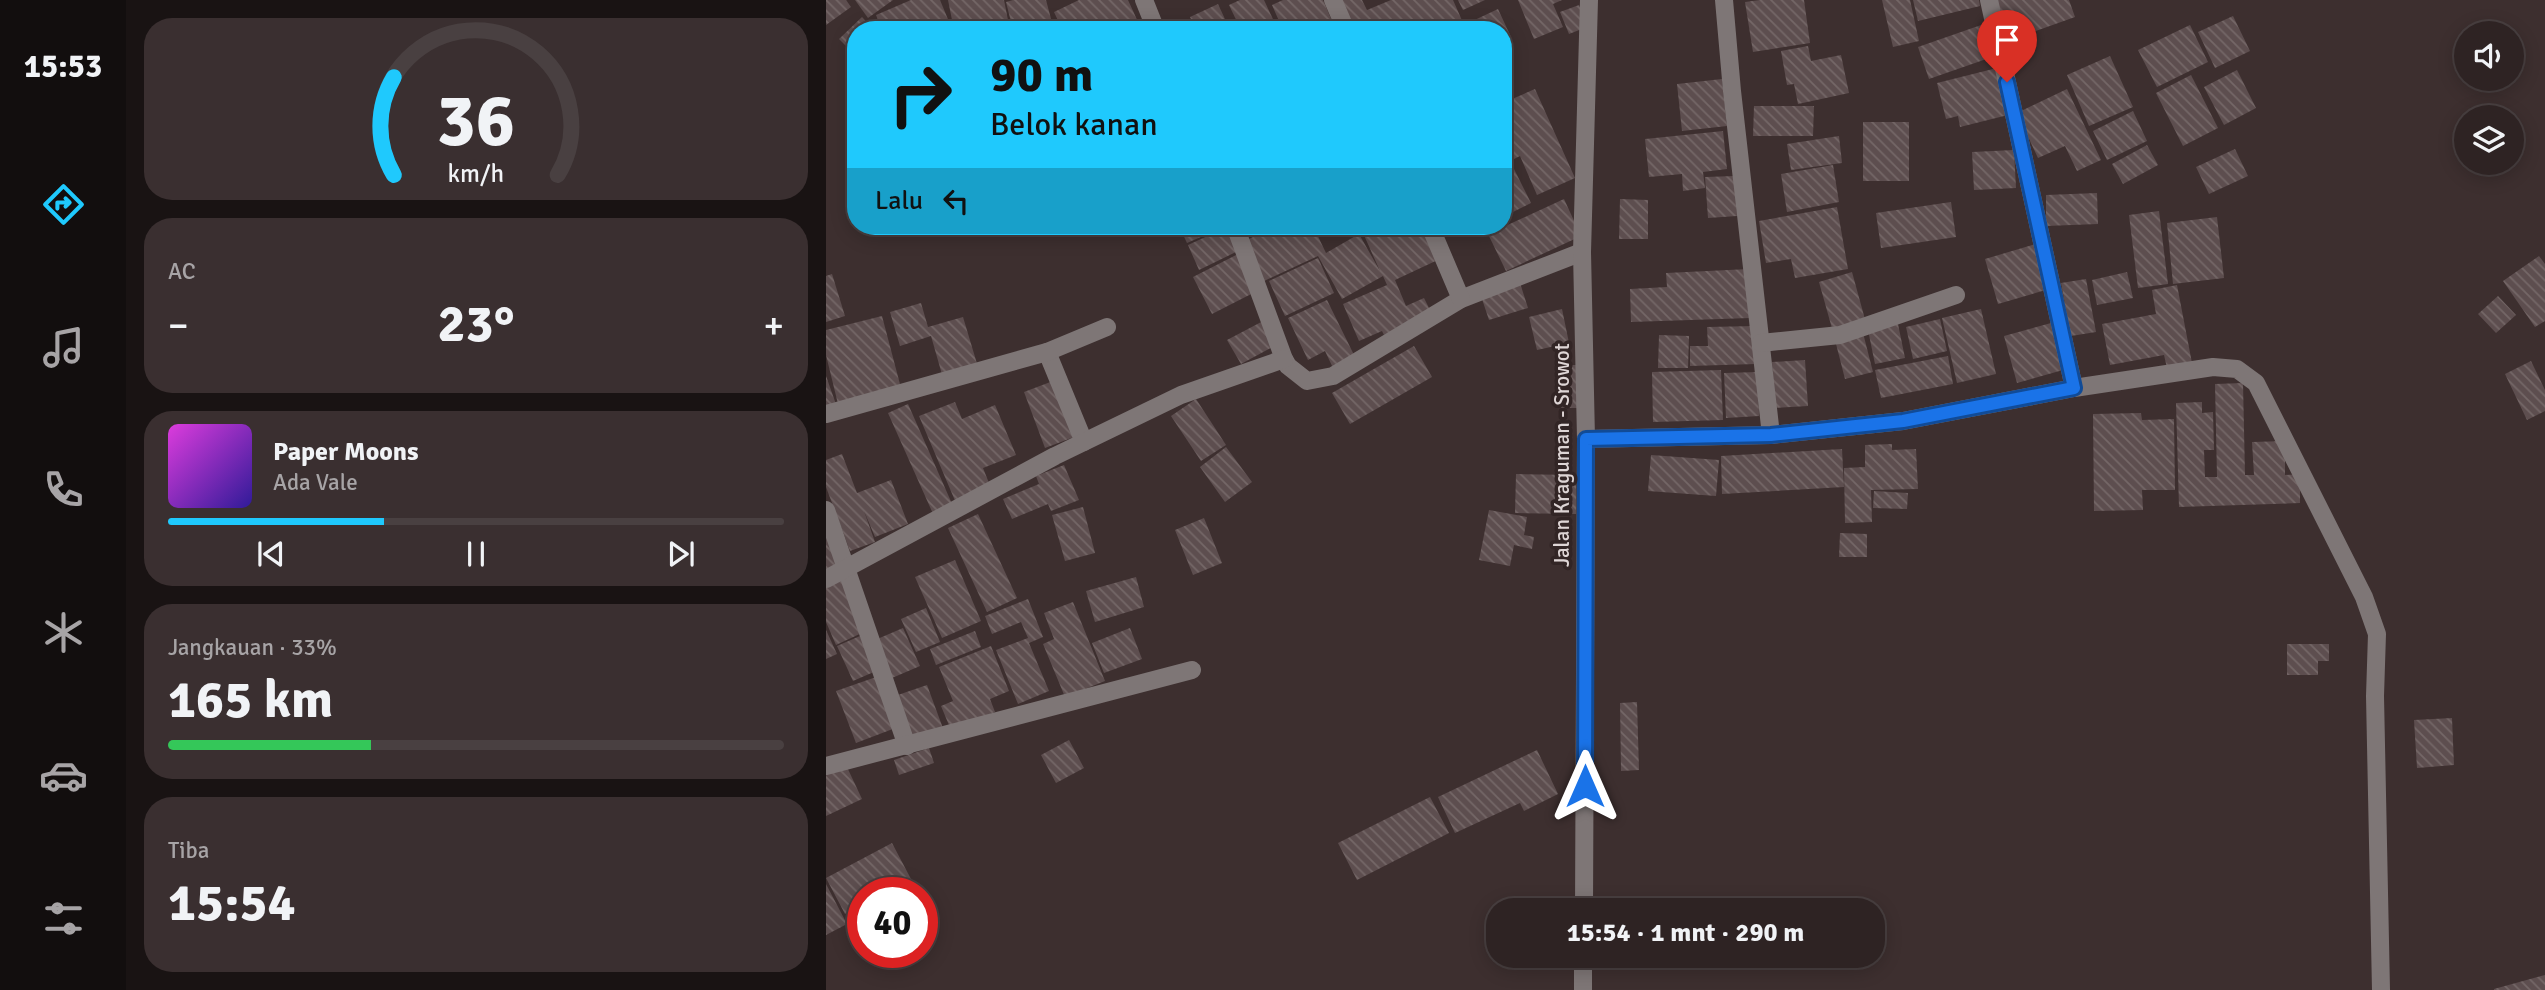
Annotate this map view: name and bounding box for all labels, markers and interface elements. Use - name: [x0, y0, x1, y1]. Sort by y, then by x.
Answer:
- pin: [1977, 10, 2037, 82]
- icon: arrive: [1988, 21, 2026, 59]
- map controls: [2454, 21, 2524, 175]
- button: sound: [2454, 21, 2524, 91]
- text: 90 m: [990, 45, 1093, 105]
- text: 15:53: [24, 47, 102, 86]
- icon: right: [875, 49, 966, 140]
- text: 36: [437, 77, 515, 166]
- text: Belok kanan: [990, 105, 1158, 144]
- button: layers: [2454, 105, 2524, 175]
- text: km/h: [448, 158, 504, 189]
- icon: directions: [39, 180, 88, 229]
- icon: left: [937, 182, 975, 220]
- text: Lalu: [875, 185, 923, 217]
- text: AC: [168, 257, 196, 286]
- text: 23°: [438, 292, 514, 356]
- text: −: [168, 302, 189, 349]
- text: +: [763, 302, 784, 349]
- icon: music: [39, 323, 88, 372]
- street label: Jalan Kraguman - Srowot: [1549, 343, 1575, 567]
- text: Paper Moons: [273, 436, 419, 468]
- icon: phone: [39, 465, 88, 514]
- text: Ada Vale: [273, 468, 358, 497]
- icon: previous: [252, 535, 290, 573]
- icon: pause: [457, 535, 495, 573]
- icon: next: [662, 535, 700, 573]
- icon: climate: [39, 608, 88, 657]
- text: Jangkauan · 33%: [168, 633, 337, 662]
- text: 165 km: [168, 668, 333, 732]
- position arrow: [1548, 749, 1622, 823]
- icon: car: [39, 751, 88, 800]
- text: Tiba: [168, 836, 209, 865]
- text: 15:54: [168, 871, 296, 935]
- speed limit sign: 40: [847, 877, 938, 968]
- icon: filters: [39, 894, 88, 943]
- text: 15:54 · 1 mnt · 290 m: [1567, 917, 1804, 949]

